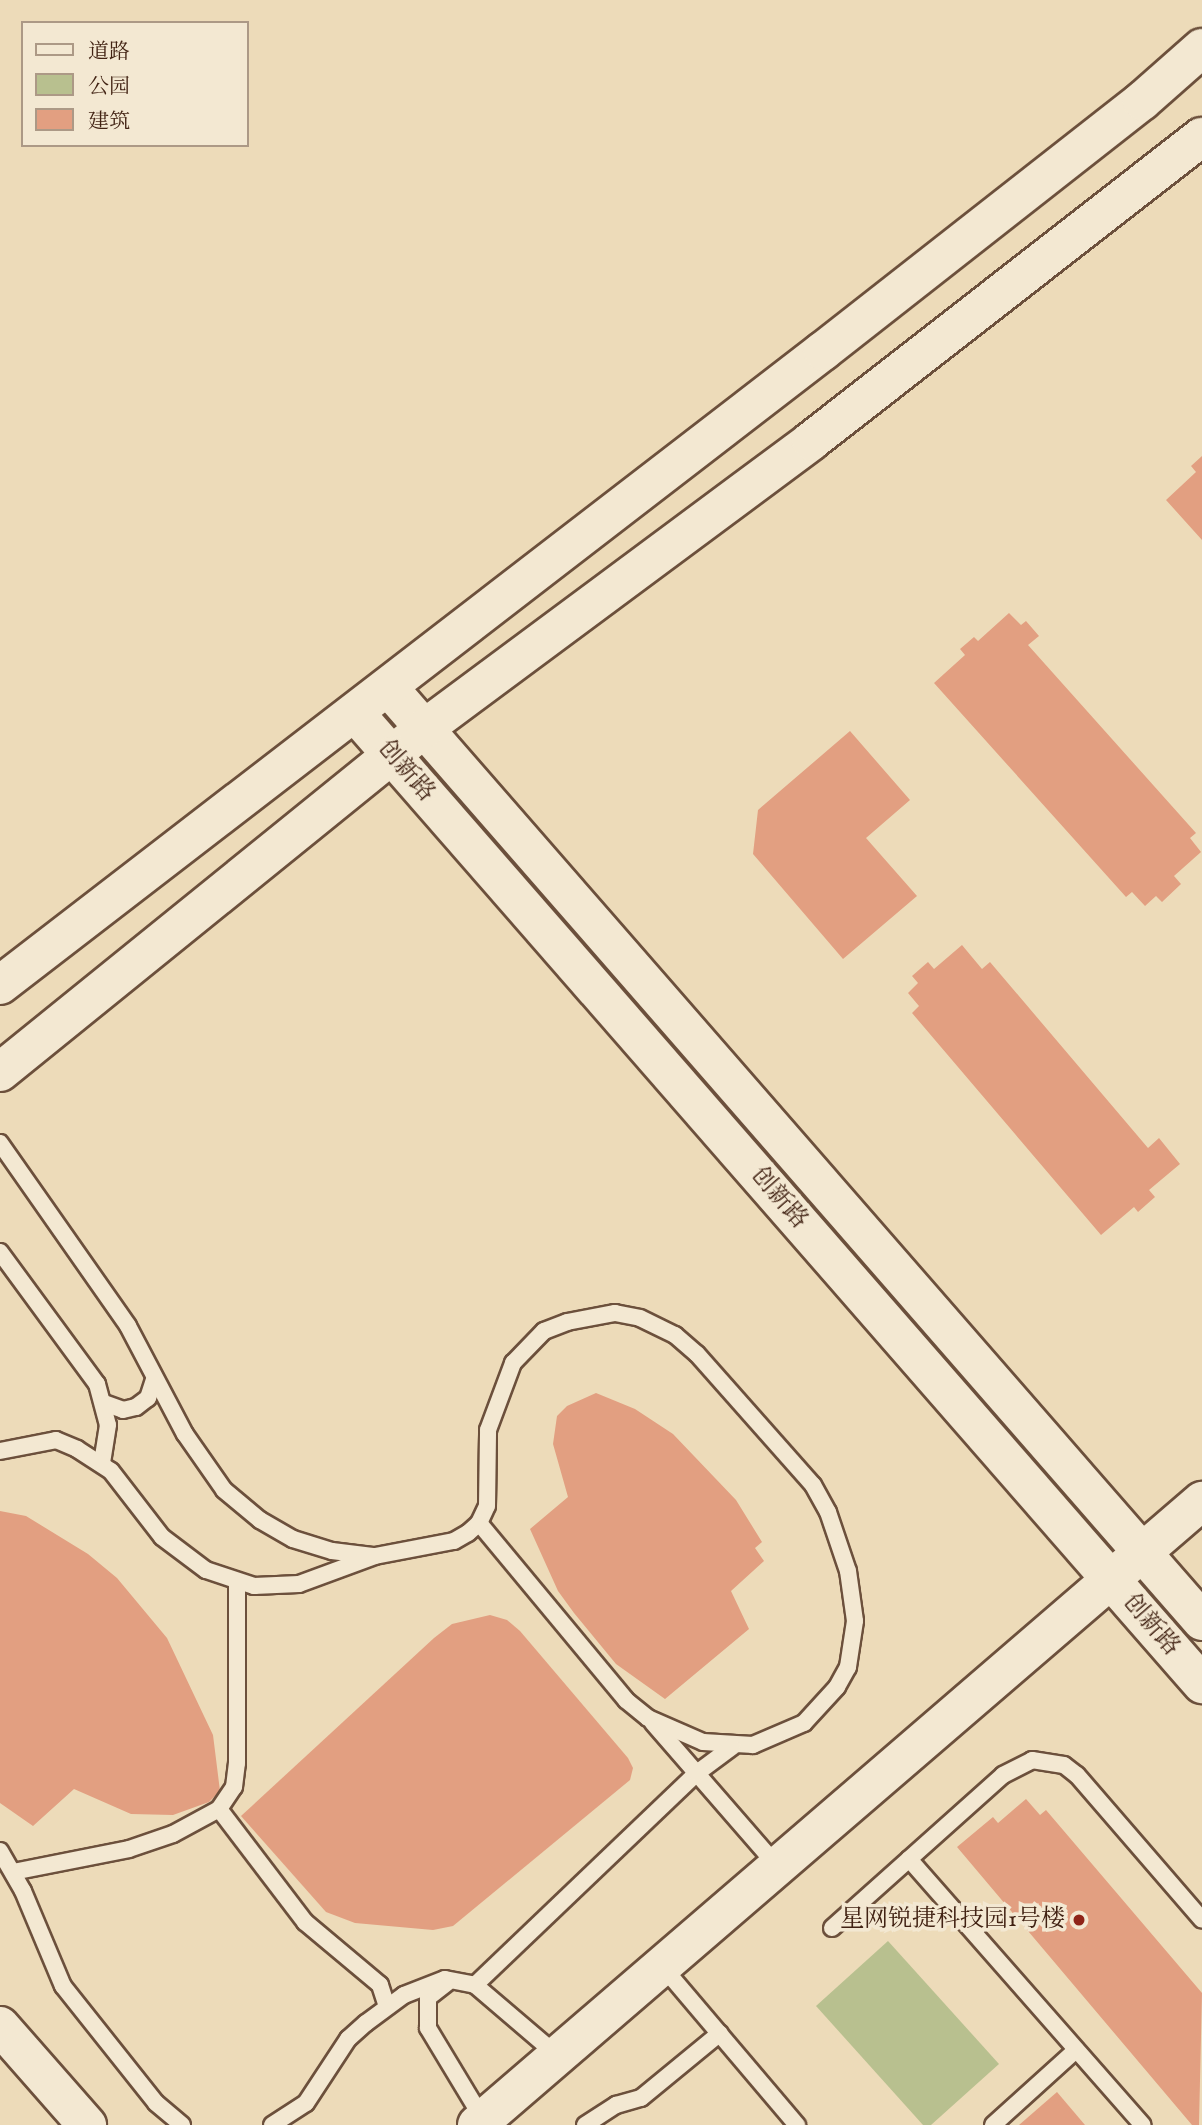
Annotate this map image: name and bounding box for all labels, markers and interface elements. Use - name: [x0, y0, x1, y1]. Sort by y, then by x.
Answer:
- legend: [21, 21, 248, 147]
- text: 道路: [88, 39, 130, 66]
- text: 公园: [88, 74, 130, 101]
- text: 建筑: [88, 109, 130, 136]
- street label: 创新路: [372, 734, 440, 808]
- street label: 创新路: [745, 1161, 813, 1235]
- street label: 创新路: [1117, 1588, 1185, 1662]
- place label: 星网锐捷科技园1号楼: [840, 1906, 1065, 1934]
- marker: 星网锐捷科技园1号楼: [1071, 1912, 1087, 1928]

